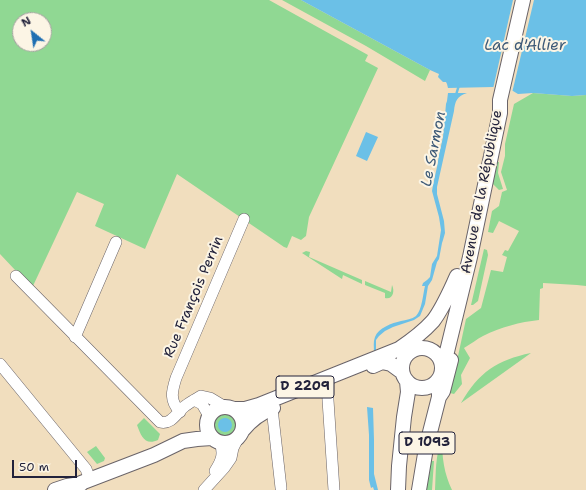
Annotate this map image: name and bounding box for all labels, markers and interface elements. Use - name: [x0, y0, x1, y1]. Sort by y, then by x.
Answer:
- north arrow: [12, 12, 52, 52]
- text: N: [19, 13, 34, 31]
- water label: Lac d'Allier: [484, 37, 566, 55]
- street label: Avenue de la République: [458, 109, 506, 275]
- water label: Le Sarmon: [418, 110, 450, 188]
- street label: Rue François Perrin: [161, 234, 227, 360]
- road number: D 2209: [276, 376, 334, 398]
- road number: D 1093: [399, 432, 455, 454]
- scale bar: [14, 452, 79, 478]
- text: 50 m: [19, 459, 49, 475]

